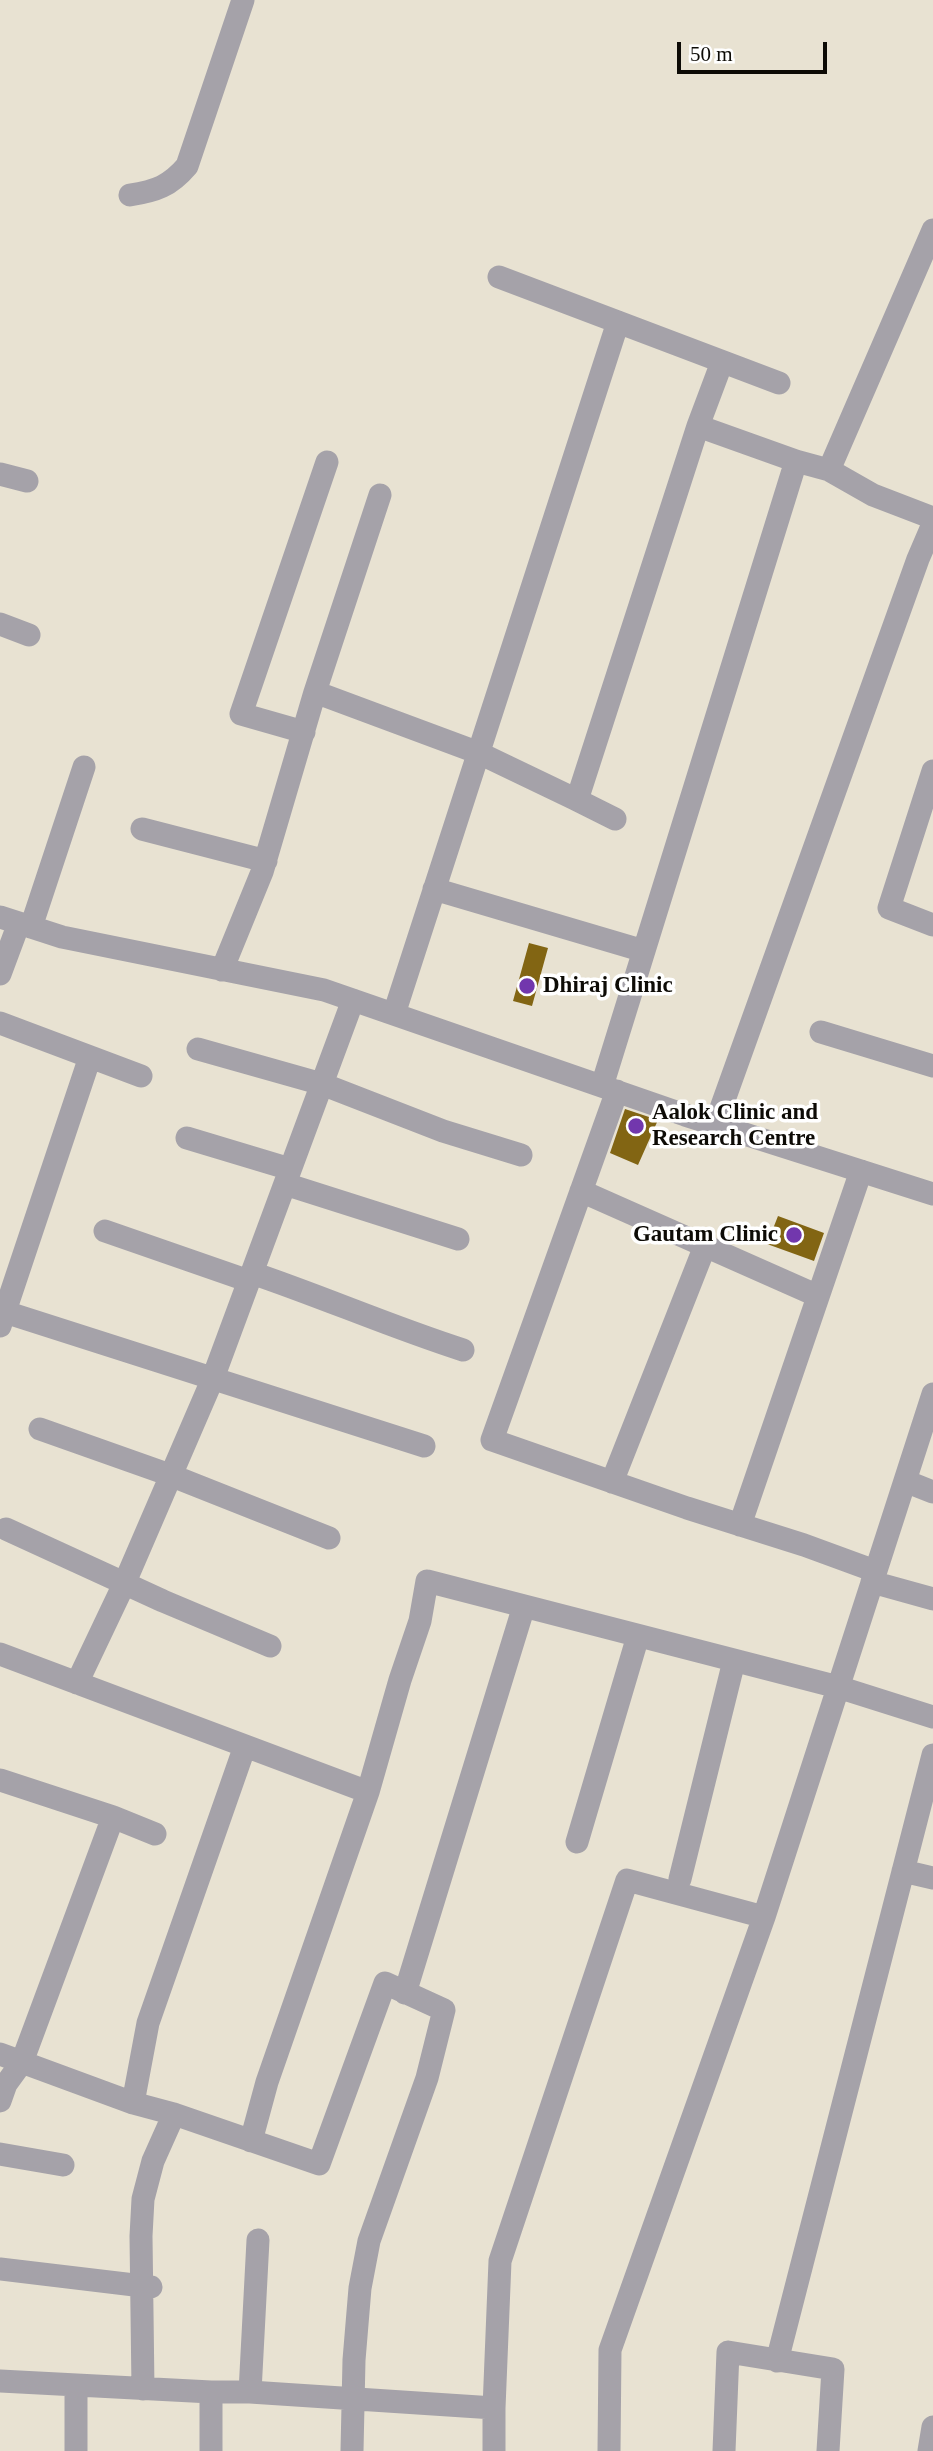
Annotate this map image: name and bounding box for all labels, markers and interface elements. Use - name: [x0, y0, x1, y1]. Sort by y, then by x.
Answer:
- scale bar: [681, 28, 832, 72]
- text: 50 m: [690, 42, 733, 66]
- place label: Dhiraj Clinic: [543, 972, 680, 1000]
- marker: Dhiraj Clinic: [517, 976, 537, 996]
- place label: Aalok Clinic and Research Centre: [652, 1099, 839, 1153]
- marker: Aalok Clinic and Research Centre: [626, 1116, 646, 1136]
- place label: Gautam Clinic: [618, 1221, 778, 1249]
- marker: Gautam Clinic: [784, 1225, 804, 1245]

